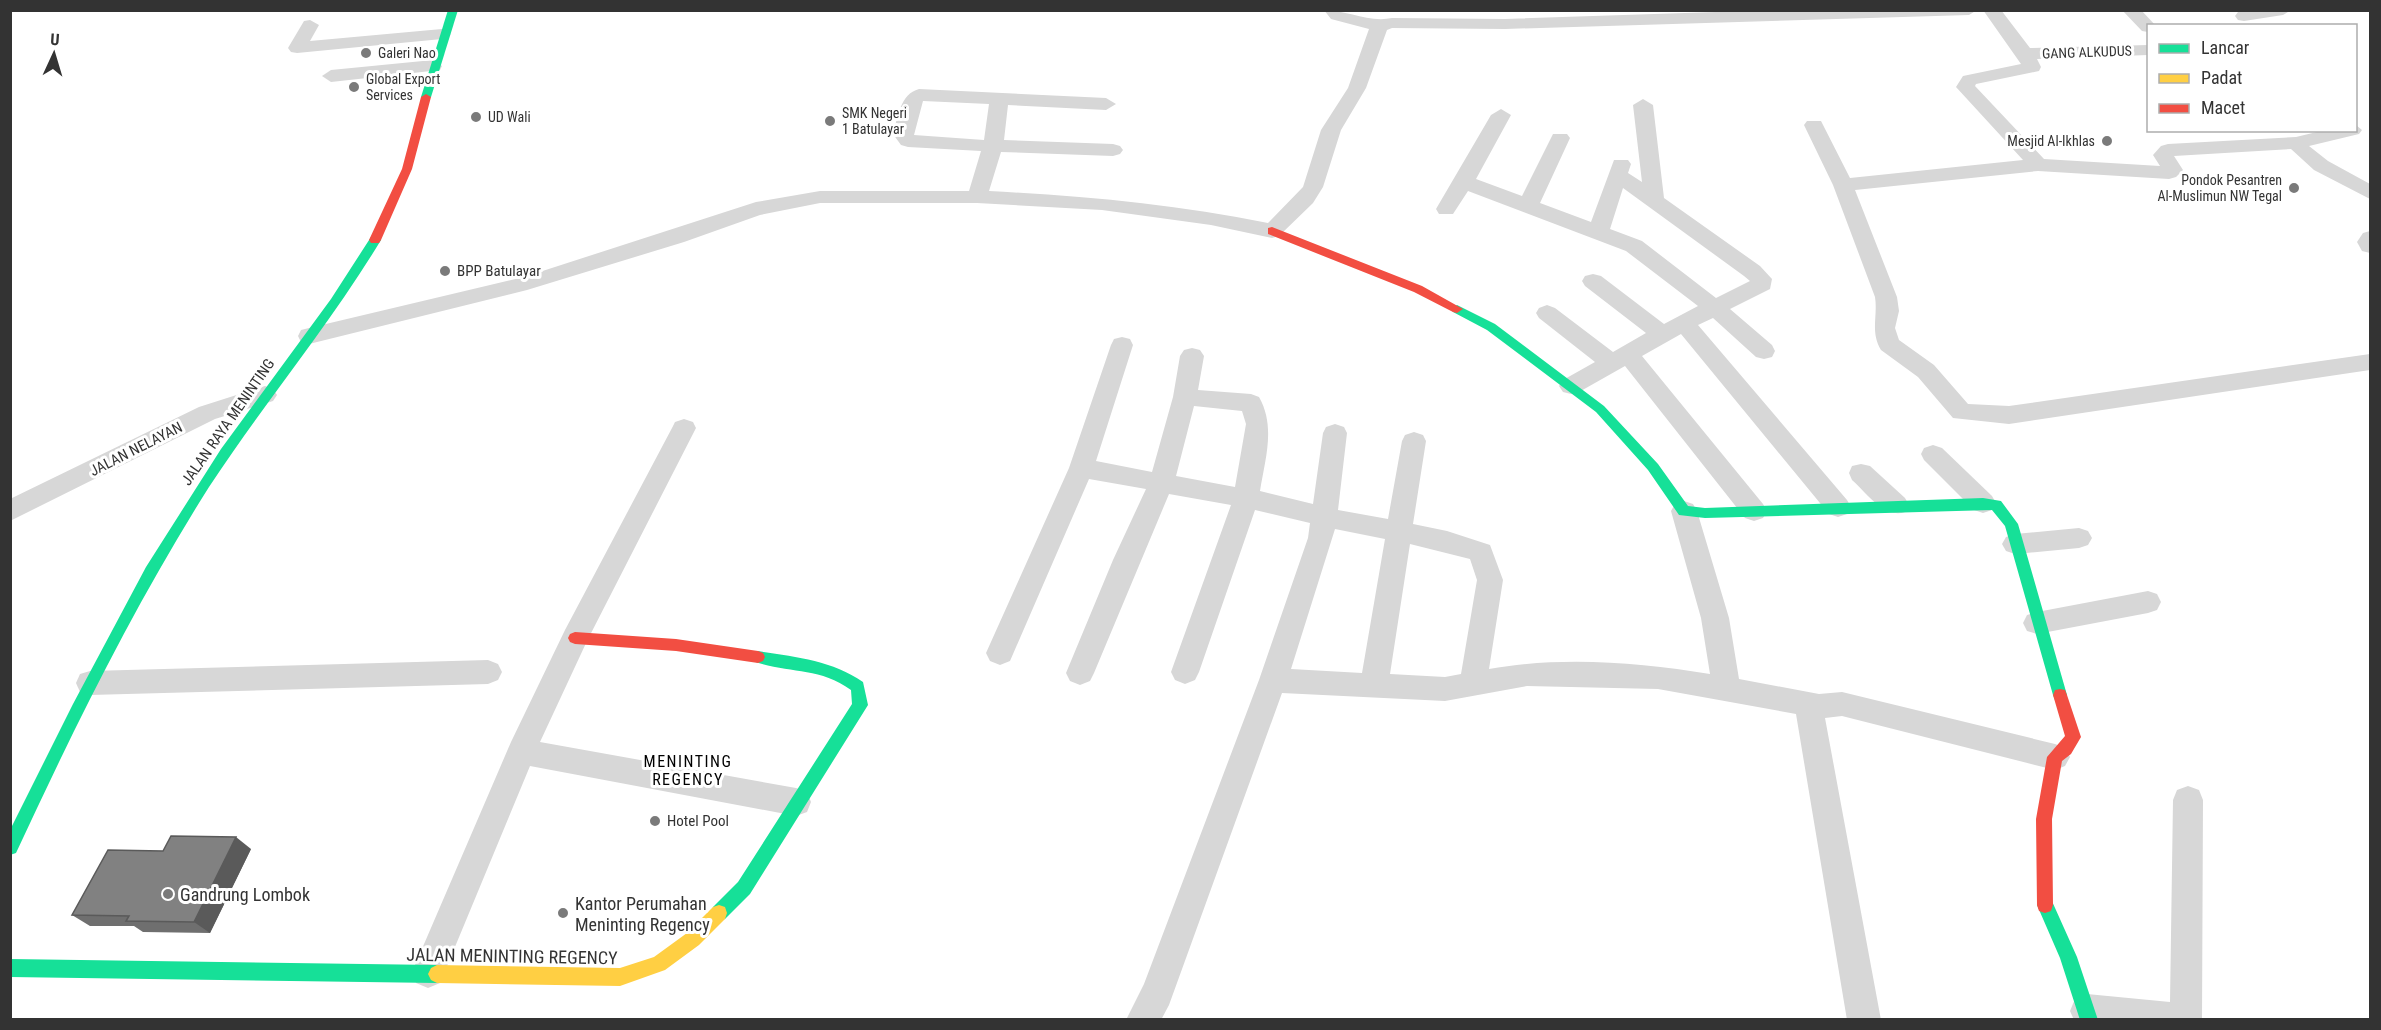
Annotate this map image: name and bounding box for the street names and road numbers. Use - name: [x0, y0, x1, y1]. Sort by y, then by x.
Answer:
- street label: GANG ALKUDUS: [2042, 42, 2132, 62]
- street label: JALAN RAYA MENINTING: [178, 355, 278, 489]
- street label: JALAN NELAYAN: [87, 418, 185, 480]
- street label: JALAN MENINTING REGENCY: [406, 944, 618, 968]

